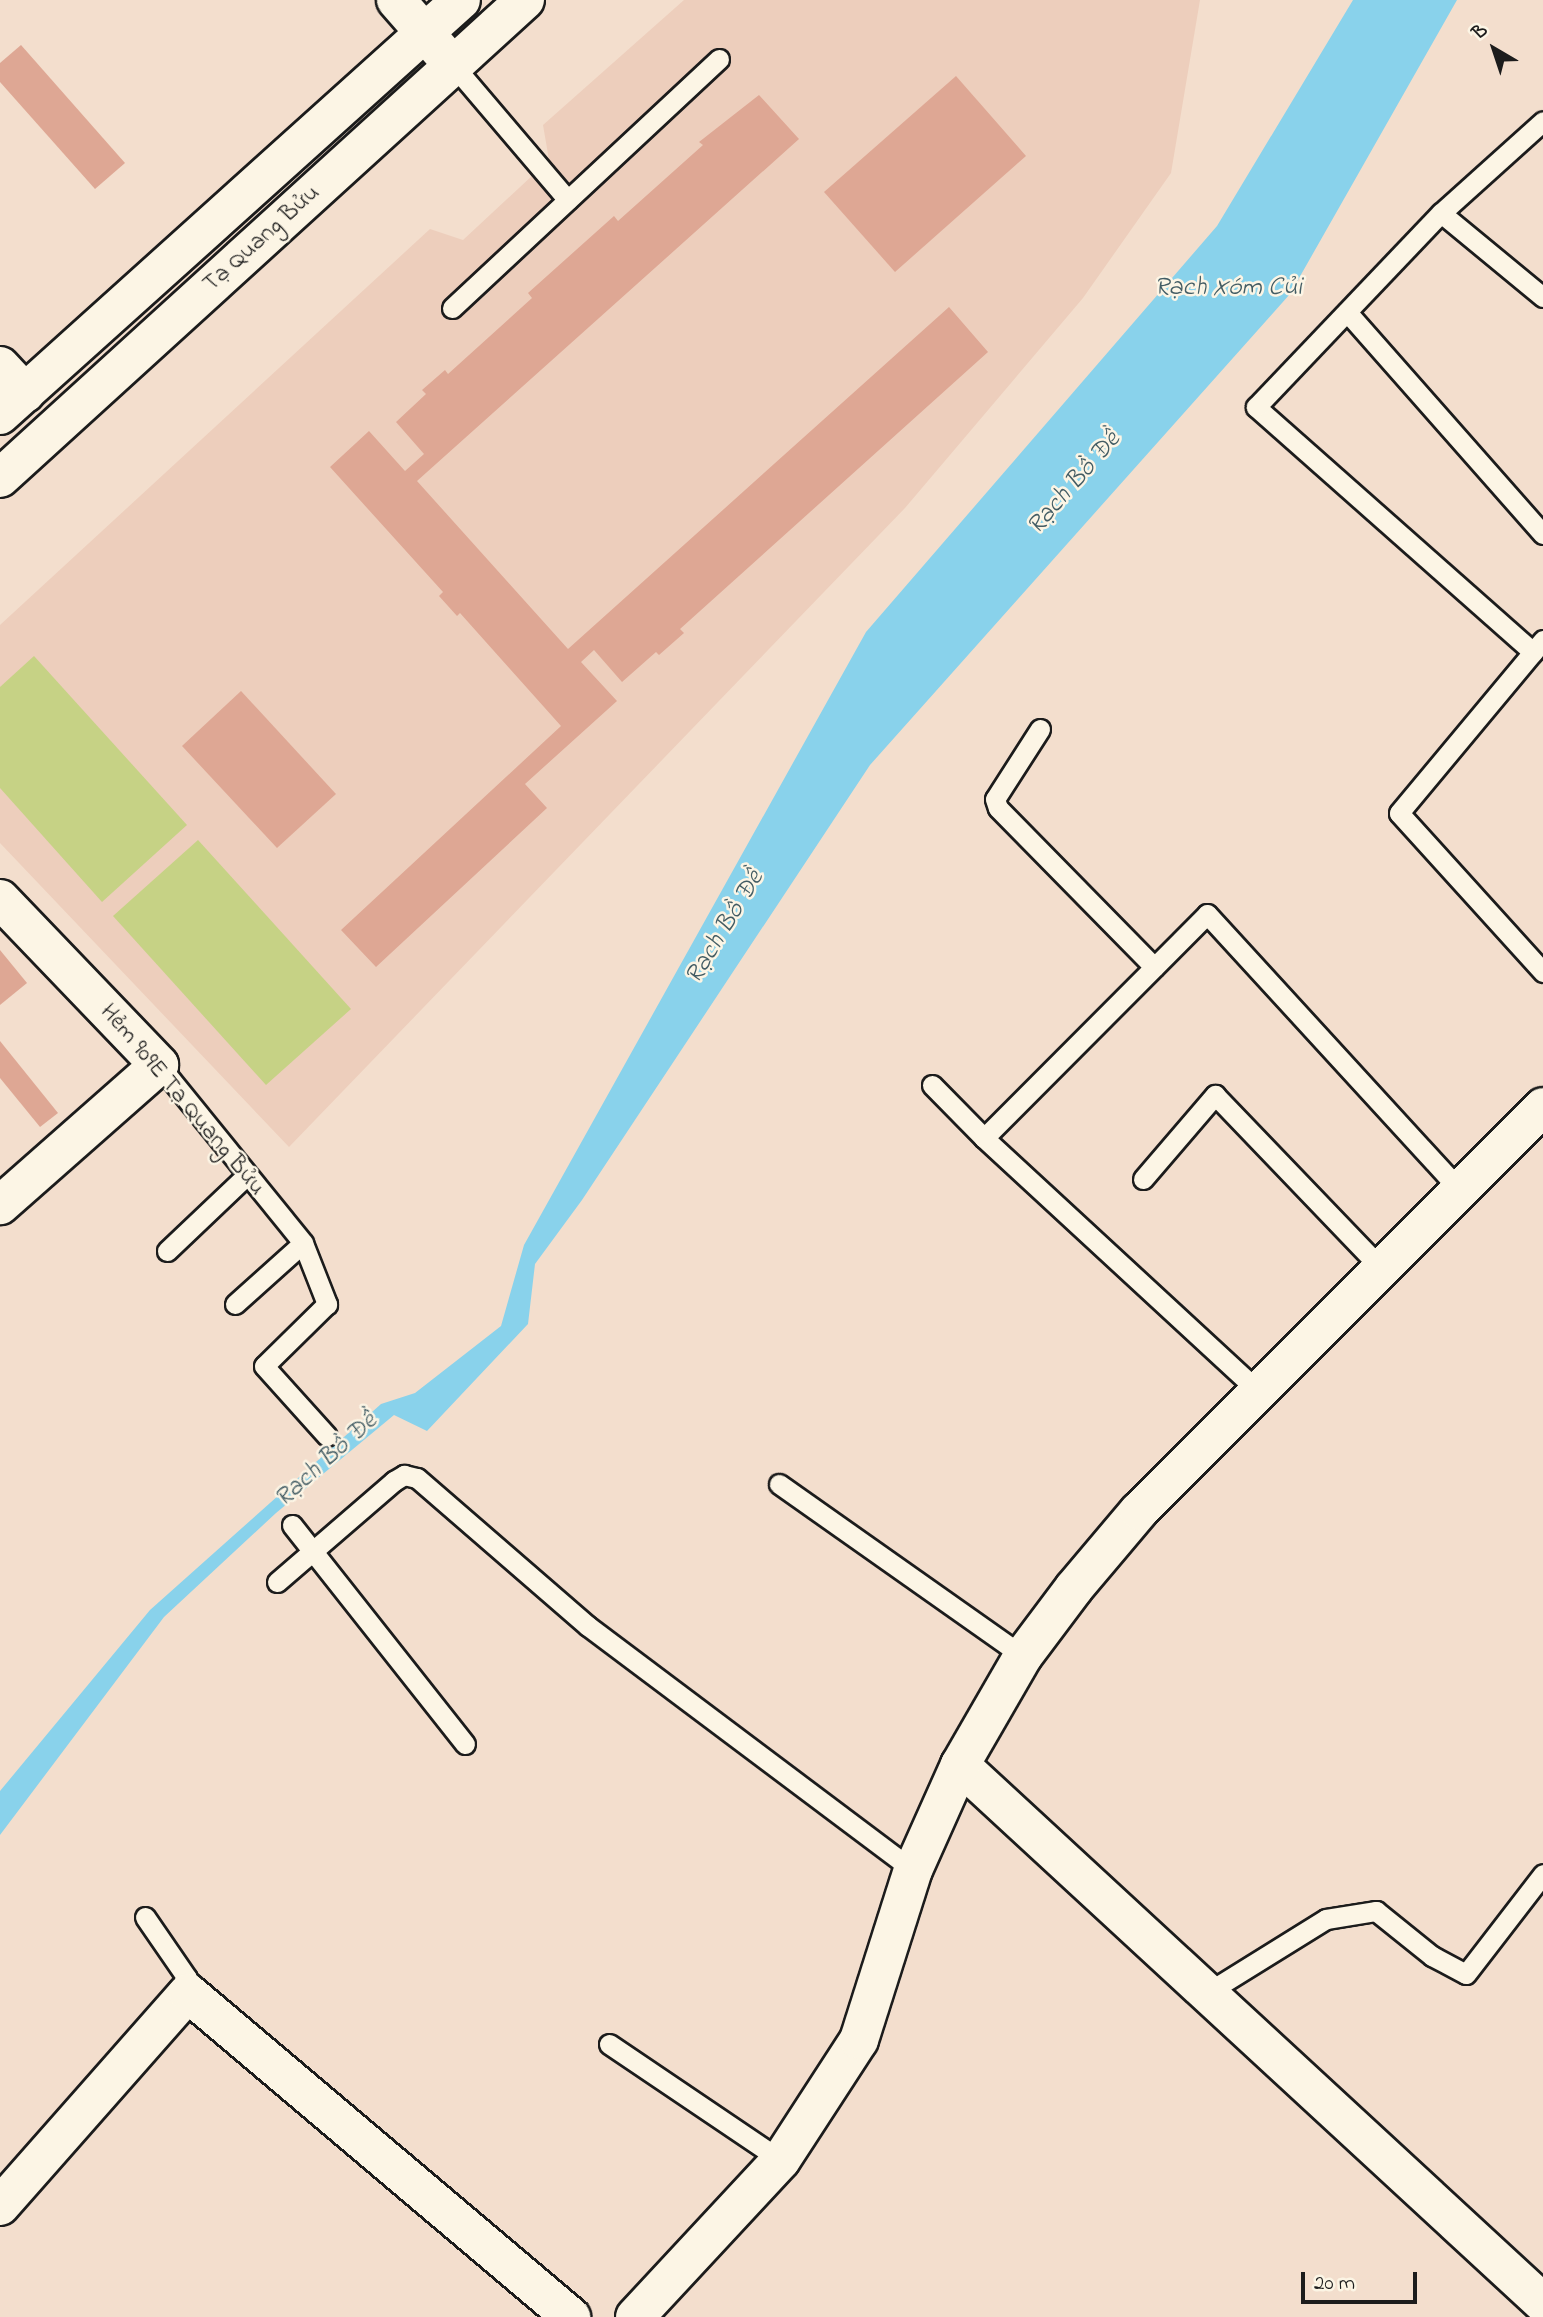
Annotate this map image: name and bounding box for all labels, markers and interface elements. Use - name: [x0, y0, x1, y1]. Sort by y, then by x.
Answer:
- north arrow: [1459, 14, 1529, 84]
- text: B: [1467, 18, 1494, 47]
- street label: Tạ Quang Bửu: [198, 179, 326, 299]
- water label: Rạch Xóm Củi: [1154, 273, 1302, 305]
- water label: Rạch Bồ Đề: [1022, 426, 1128, 542]
- water label: Rạch Bồ Đề: [680, 866, 772, 990]
- street label: Hẻm 909E Tạ Quang Bửu: [93, 998, 271, 1202]
- water label: Rạch Bồ Đề: [269, 1407, 385, 1515]
- scale bar: [1305, 2258, 1420, 2302]
- text: 20 m: [1314, 2269, 1355, 2299]

